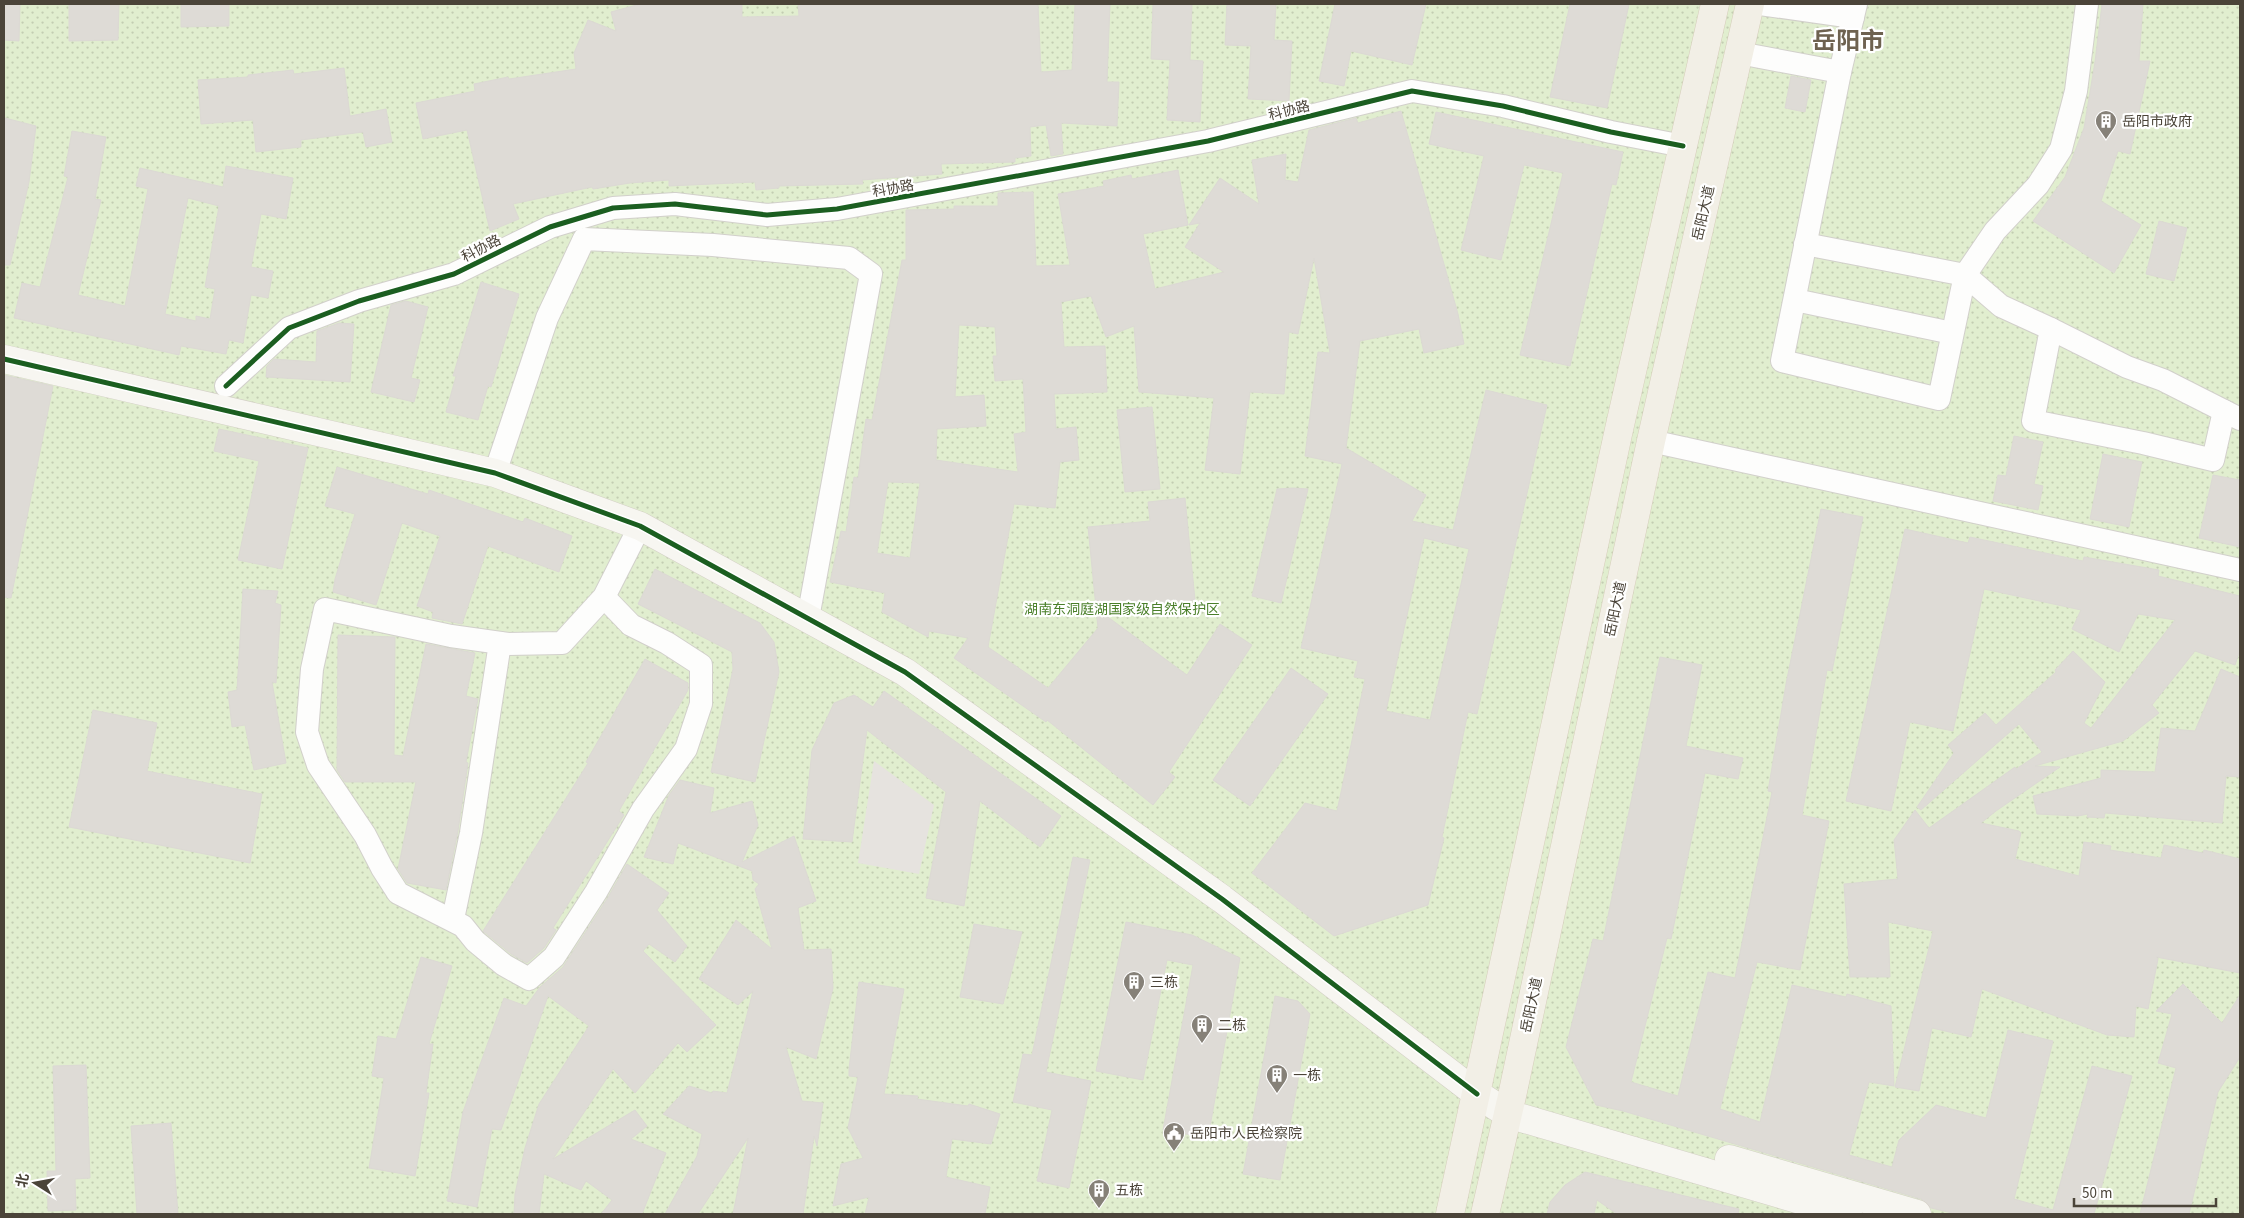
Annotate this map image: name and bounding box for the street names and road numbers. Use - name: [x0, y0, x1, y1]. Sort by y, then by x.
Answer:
- street label: 科协路: [1266, 96, 1312, 126]
- street label: 科协路: [871, 175, 916, 202]
- street label: 岳阳大道: [1688, 184, 1720, 243]
- street label: 科协路: [458, 230, 505, 267]
- street label: 岳阳大道: [1600, 580, 1632, 639]
- street label: 岳阳大道: [1516, 976, 1548, 1035]

